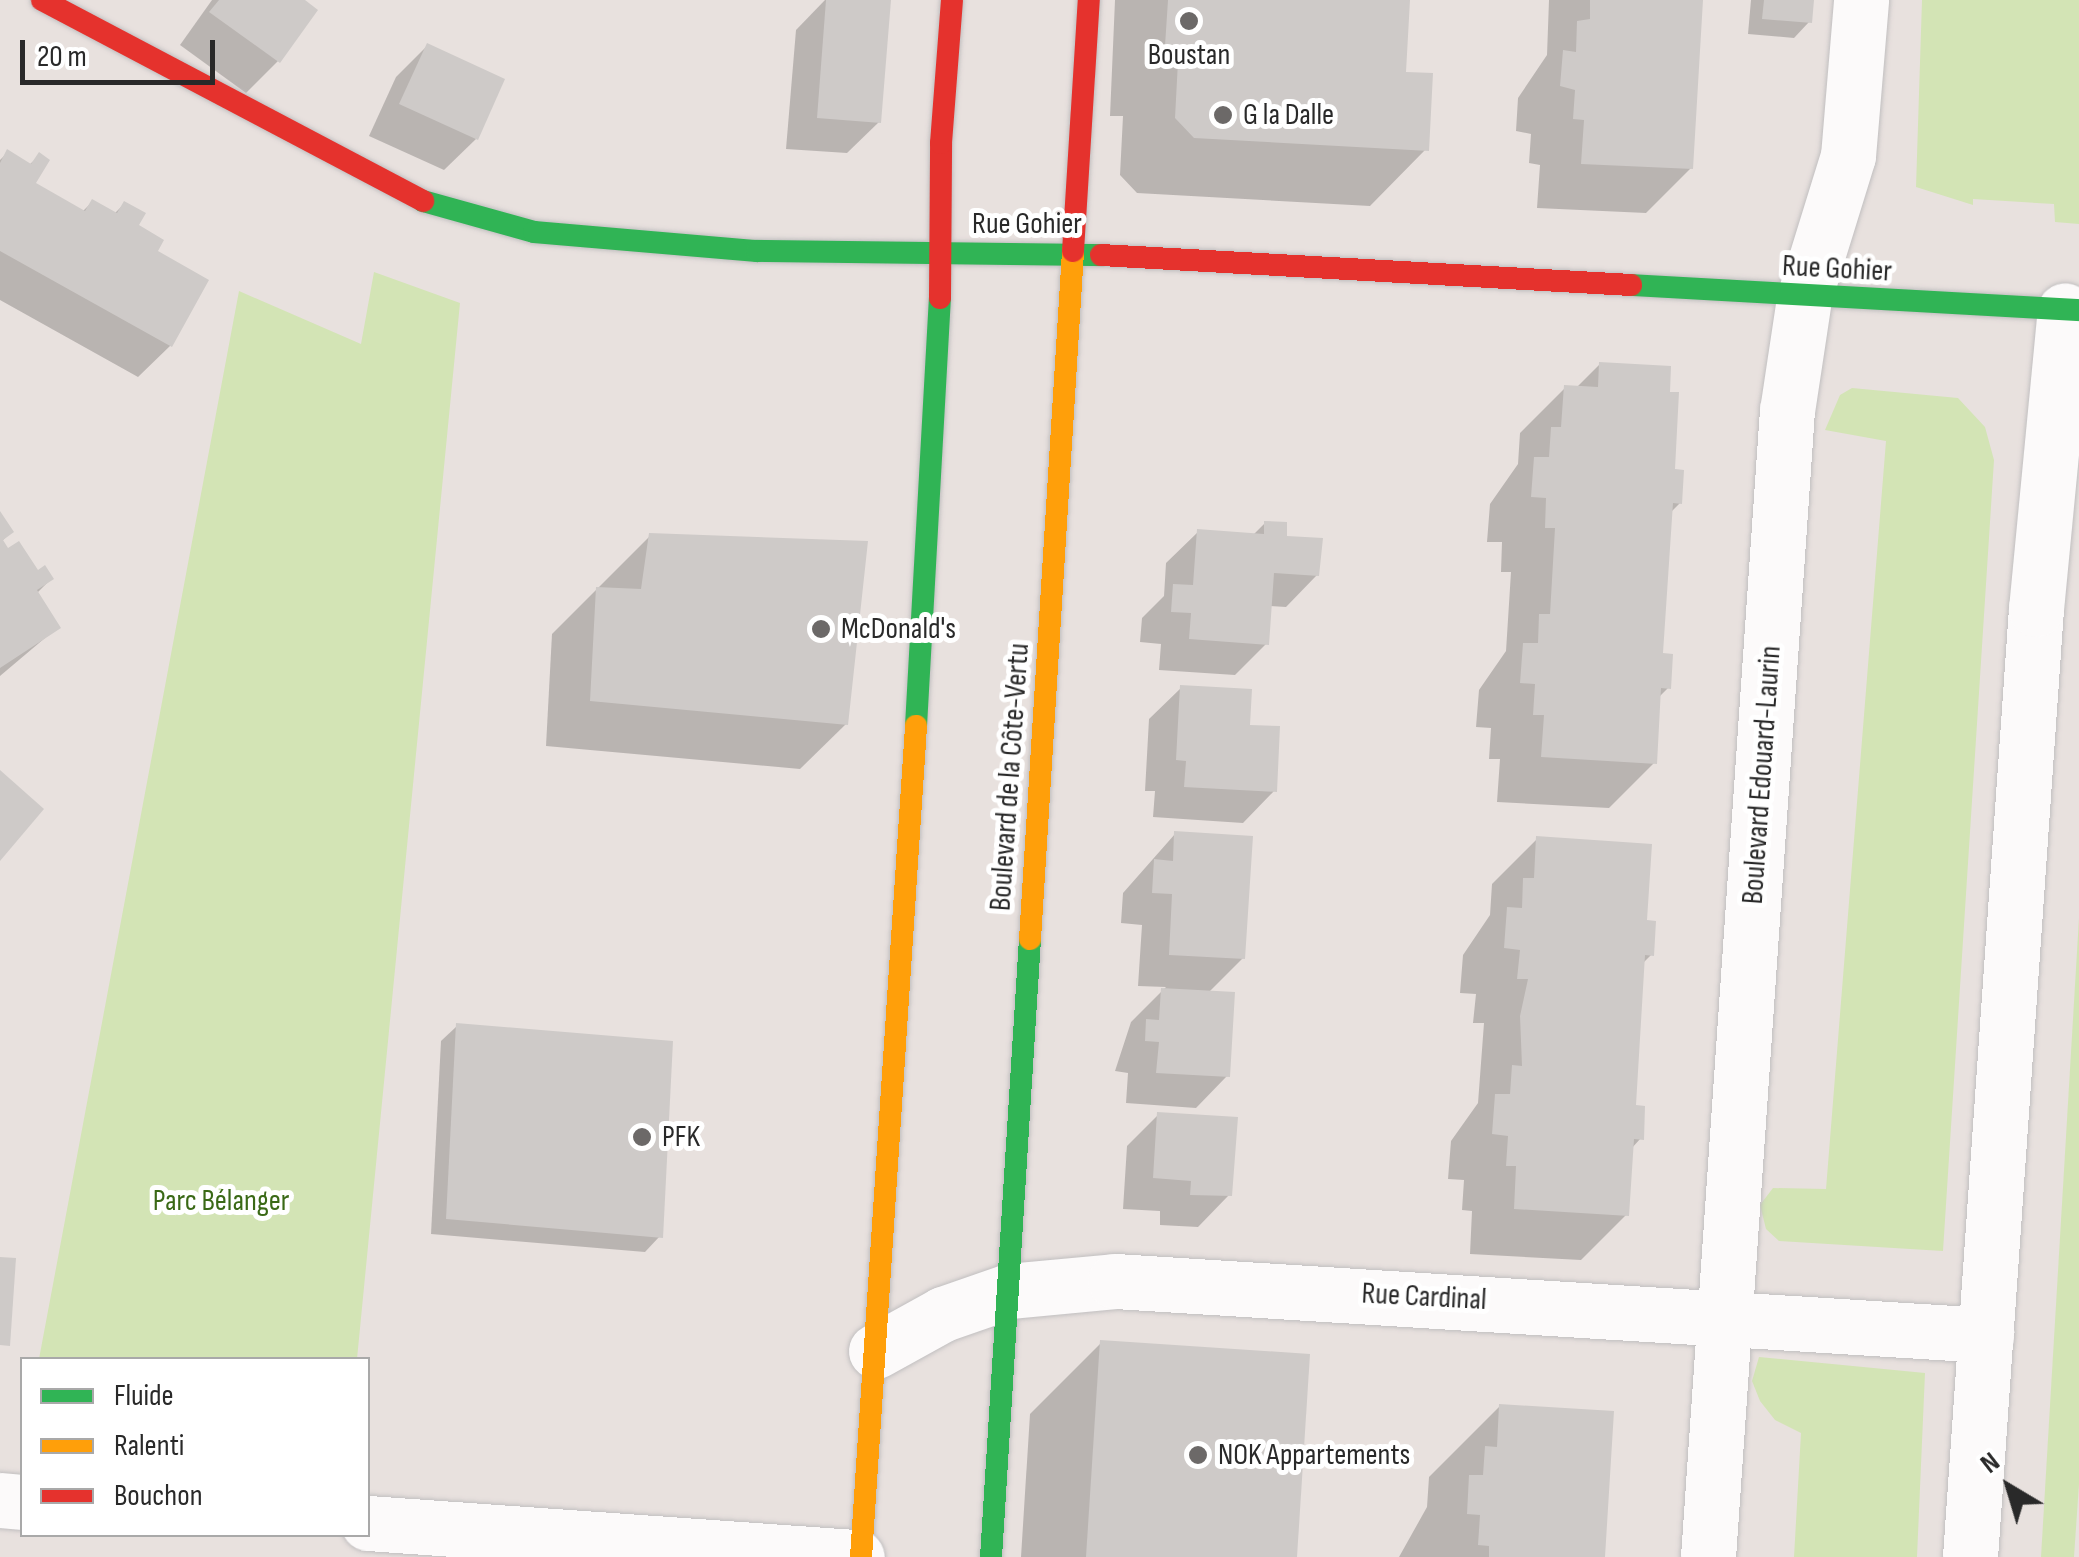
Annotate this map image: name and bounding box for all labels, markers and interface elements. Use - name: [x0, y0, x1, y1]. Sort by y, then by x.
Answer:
- marker: Boustan: [1178, 10, 1200, 32]
- scale bar: [25, 20, 220, 82]
- place label: Boustan: [1148, 37, 1230, 73]
- text: 20 m: [37, 39, 87, 75]
- place label: G la Dalle: [1243, 97, 1334, 133]
- marker: G la Dalle: [1212, 104, 1234, 126]
- street label: Rue Gohier: [972, 206, 1082, 242]
- street label: Rue Gohier: [1781, 248, 1893, 290]
- place label: McDonald's: [841, 611, 956, 647]
- marker: McDonald's: [810, 618, 832, 640]
- street label: Boulevard de la Côte-Vertu: [983, 642, 1037, 912]
- street label: Boulevard Edouard-Laurin: [1735, 645, 1789, 905]
- place label: PFK: [662, 1119, 700, 1155]
- marker: PFK: [631, 1126, 653, 1148]
- park label: Parc Bélanger: [153, 1183, 289, 1219]
- street label: Rue Cardinal: [1361, 1276, 1487, 1318]
- legend: [20, 1357, 370, 1537]
- text: Fluide: [114, 1378, 174, 1414]
- text: Ralenti: [114, 1428, 184, 1464]
- place label: NOK Appartements: [1218, 1437, 1410, 1473]
- north arrow: [1959, 1437, 2059, 1537]
- marker: NOK Appartements: [1187, 1444, 1209, 1466]
- text: N: [1974, 1445, 2006, 1481]
- text: Bouchon: [114, 1478, 202, 1514]

